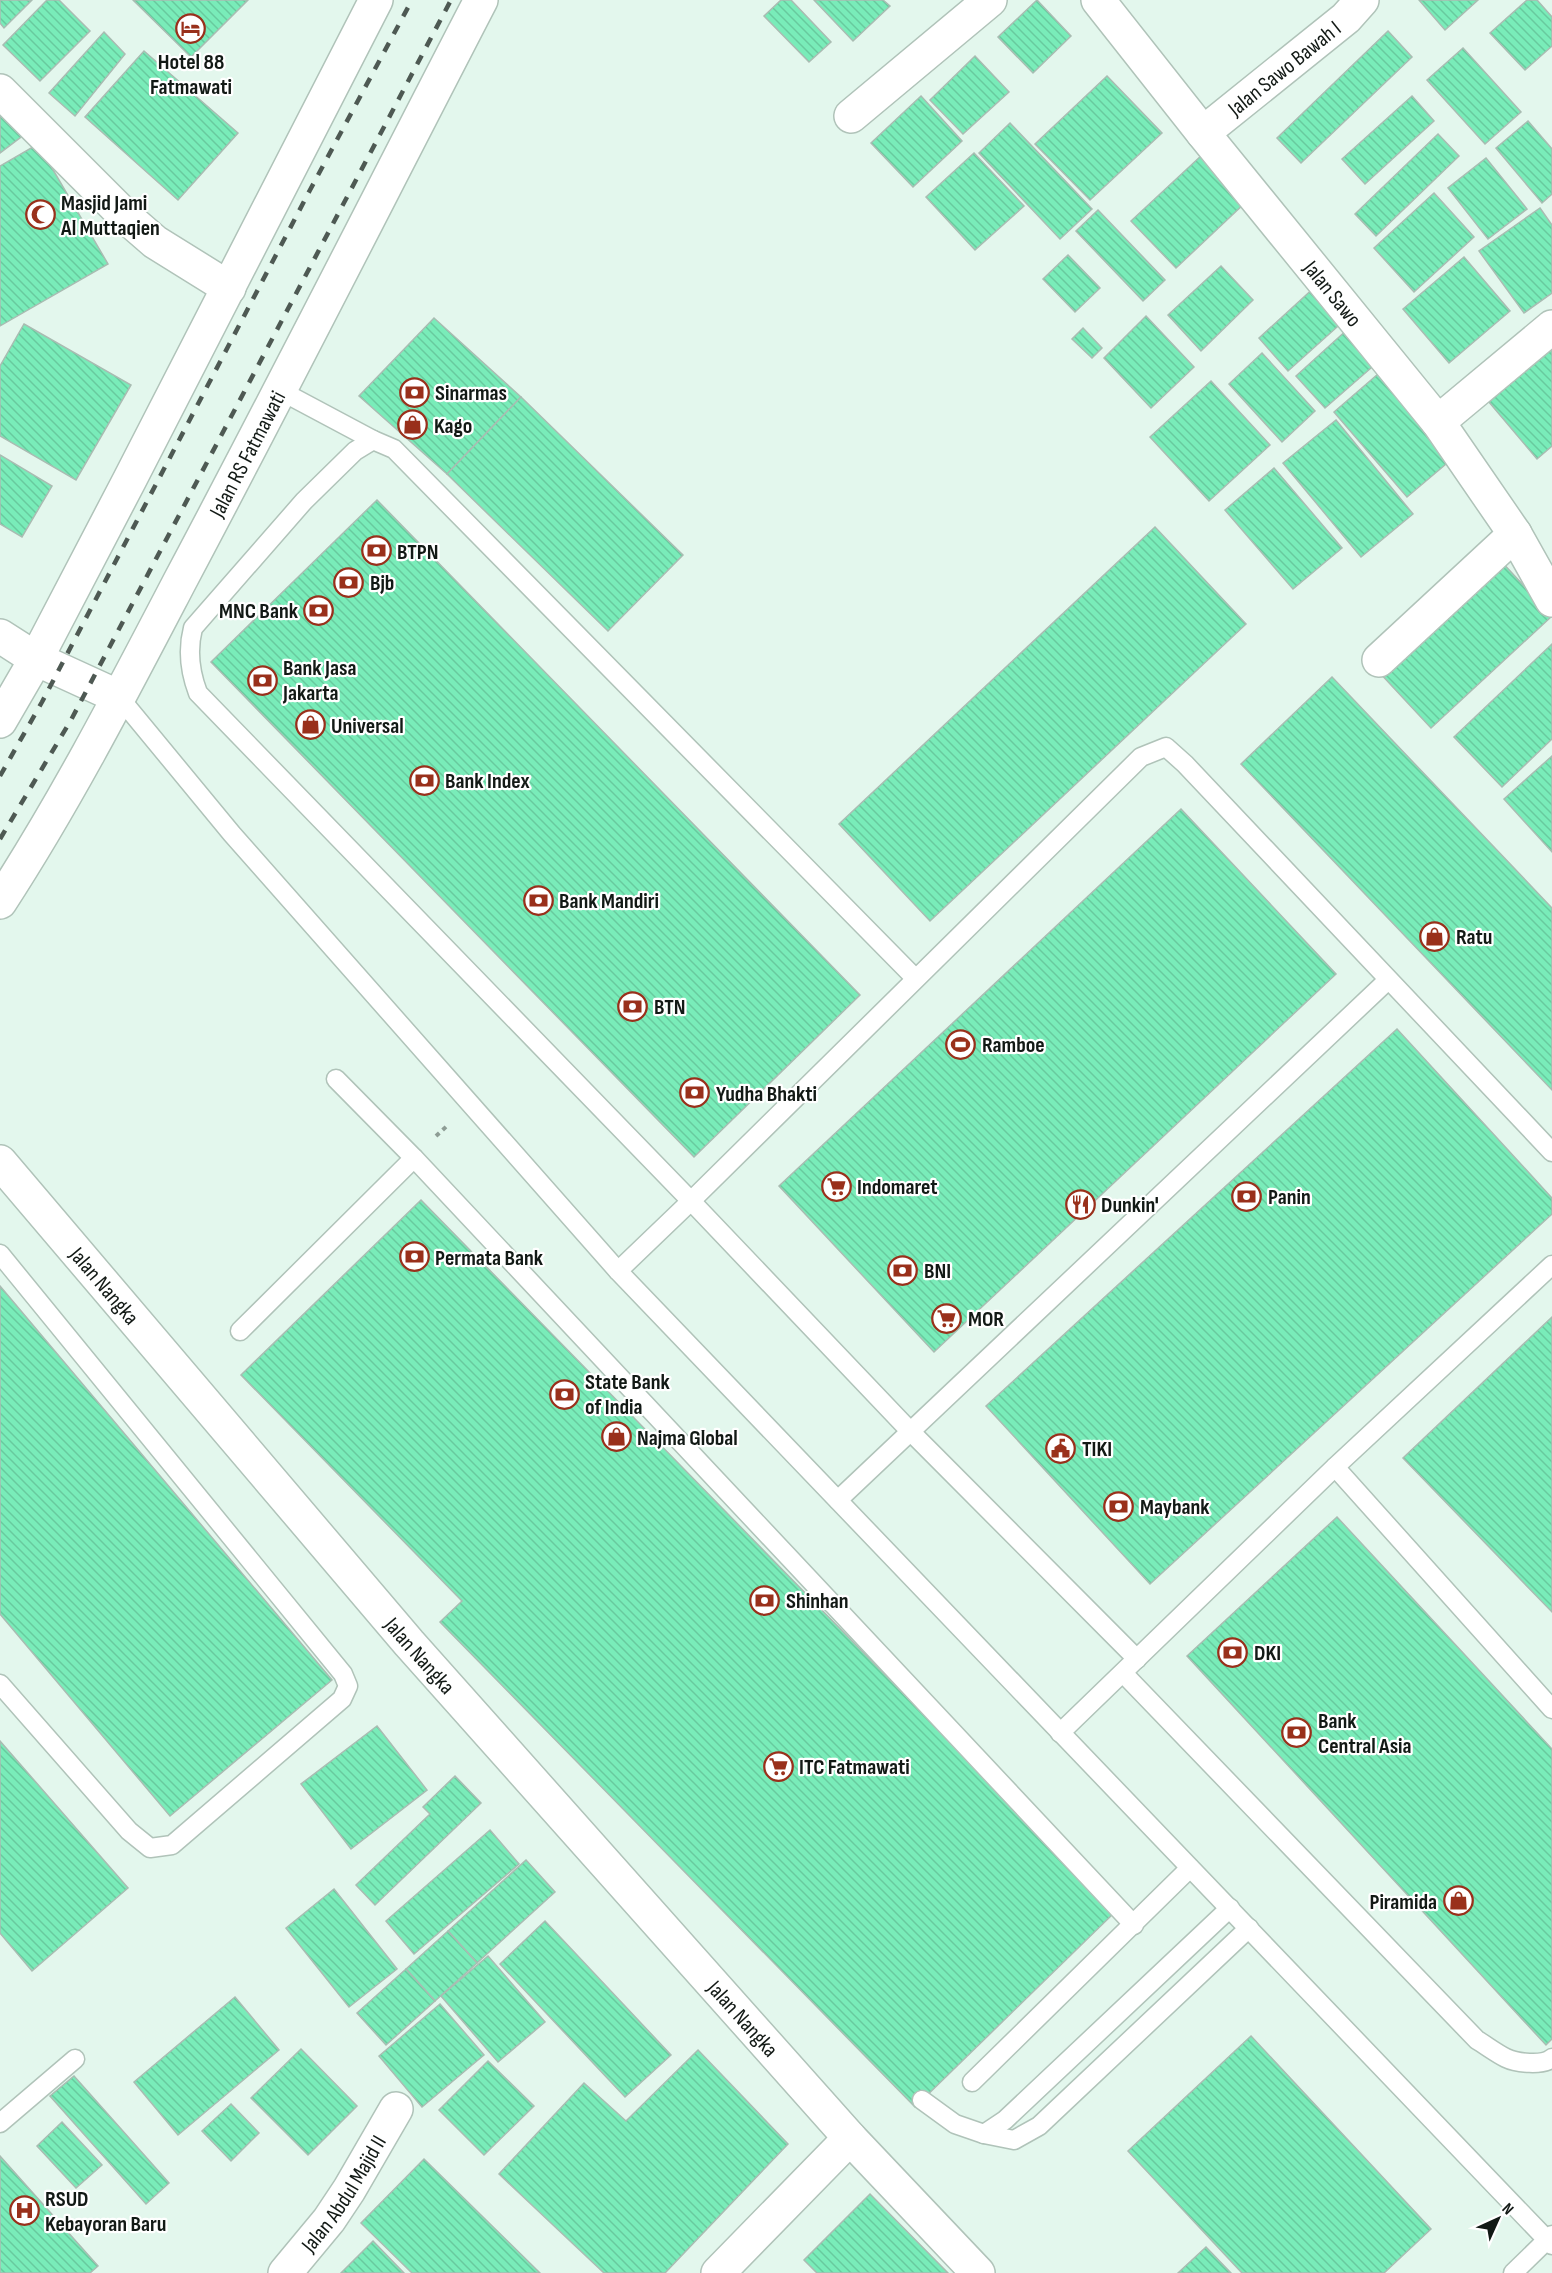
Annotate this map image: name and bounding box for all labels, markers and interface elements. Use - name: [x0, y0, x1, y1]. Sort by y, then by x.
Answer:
- hotel icon: Hotel 88 Fatmawati: [175, 13, 207, 45]
- street label: Jalan Sawo Bawah I: [1222, 15, 1347, 123]
- place label: Hotel 88 Fatmawati: [150, 49, 232, 101]
- place label: Masjid Jami Al Muttaqien: [60, 190, 160, 242]
- mosque icon: Masjid Jami Al Muttaqien: [24, 199, 56, 231]
- street label: Jalan Sawo: [1297, 255, 1367, 333]
- bank icon: Sinarmas: [398, 376, 430, 408]
- place label: Sinarmas: [435, 380, 507, 407]
- street label: Jalan RS Fatmawati: [204, 387, 292, 523]
- shop icon: Kago: [397, 409, 429, 441]
- place label: Kago: [434, 413, 472, 440]
- bank icon: BTPN: [360, 535, 392, 567]
- place label: BTPN: [397, 539, 439, 566]
- bank icon: Bjb: [333, 566, 365, 598]
- place label: Bjb: [370, 570, 394, 597]
- bank icon: MNC Bank: [303, 594, 335, 626]
- place label: MNC Bank: [219, 598, 299, 625]
- place label: Bank Jasa Jakarta: [282, 655, 356, 707]
- bank icon: Bank Jasa Jakarta: [246, 664, 278, 696]
- shop icon: Universal: [294, 709, 326, 741]
- place label: Universal: [331, 713, 404, 740]
- bank icon: Bank Index: [408, 764, 440, 796]
- place label: Bank Index: [445, 768, 530, 795]
- bank icon: Bank Mandiri: [522, 884, 554, 916]
- place label: Bank Mandiri: [559, 888, 659, 915]
- shop icon: Ratu: [1419, 920, 1451, 952]
- place label: Ratu: [1456, 924, 1492, 951]
- bank icon: BTN: [617, 990, 649, 1022]
- place label: BTN: [654, 994, 686, 1021]
- sports icon: Ramboe: [945, 1028, 977, 1060]
- place label: Ramboe: [982, 1032, 1045, 1059]
- bank icon: Yudha Bhakti: [679, 1077, 711, 1109]
- place label: Yudha Bhakti: [716, 1081, 817, 1108]
- supermarket icon: Indomaret: [820, 1170, 852, 1202]
- place label: Indomaret: [857, 1174, 938, 1201]
- bank icon: Panin: [1231, 1180, 1263, 1212]
- place label: Panin: [1268, 1184, 1311, 1211]
- restaurant icon: Dunkin': [1064, 1188, 1096, 1220]
- place label: Dunkin': [1101, 1192, 1159, 1219]
- street label: Jalan Nangka: [63, 1241, 144, 1331]
- bank icon: Permata Bank: [398, 1241, 430, 1273]
- place label: Permata Bank: [435, 1245, 544, 1272]
- bank icon: BNI: [887, 1254, 919, 1286]
- place label: BNI: [924, 1258, 951, 1285]
- supermarket icon: MOR: [931, 1302, 963, 1334]
- place label: MOR: [968, 1306, 1004, 1333]
- place label: State Bank of India: [585, 1369, 670, 1421]
- bank icon: State Bank of India: [548, 1378, 580, 1410]
- shop icon: Najma Global: [600, 1421, 632, 1453]
- place label: Najma Global: [637, 1425, 738, 1452]
- public building icon: TIKI: [1045, 1432, 1077, 1464]
- place label: TIKI: [1082, 1436, 1112, 1463]
- bank icon: Maybank: [1103, 1490, 1135, 1522]
- place label: Maybank: [1140, 1494, 1210, 1521]
- bank icon: Shinhan: [749, 1584, 781, 1616]
- place label: Shinhan: [786, 1588, 849, 1615]
- street label: Jalan Nangka: [377, 1612, 460, 1700]
- bank icon: DKI: [1217, 1636, 1249, 1668]
- place label: DKI: [1254, 1640, 1281, 1667]
- place label: Bank Central Asia: [1318, 1708, 1412, 1760]
- bank icon: Bank Central Asia: [1281, 1717, 1313, 1749]
- supermarket icon: ITC Fatmawati: [762, 1750, 794, 1782]
- place label: ITC Fatmawati: [799, 1754, 910, 1781]
- shop icon: Piramida: [1442, 1885, 1474, 1917]
- place label: Piramida: [1369, 1889, 1437, 1916]
- street label: Jalan Nangka: [700, 1975, 783, 2063]
- street label: Jalan Abdul Majid II: [295, 2131, 393, 2259]
- place label: RSUD Kebayoran Baru: [45, 2186, 166, 2238]
- north arrow: [1468, 2189, 1528, 2249]
- hospital icon: RSUD Kebayoran Baru: [8, 2195, 40, 2227]
- text: N: [1498, 2200, 1517, 2219]

